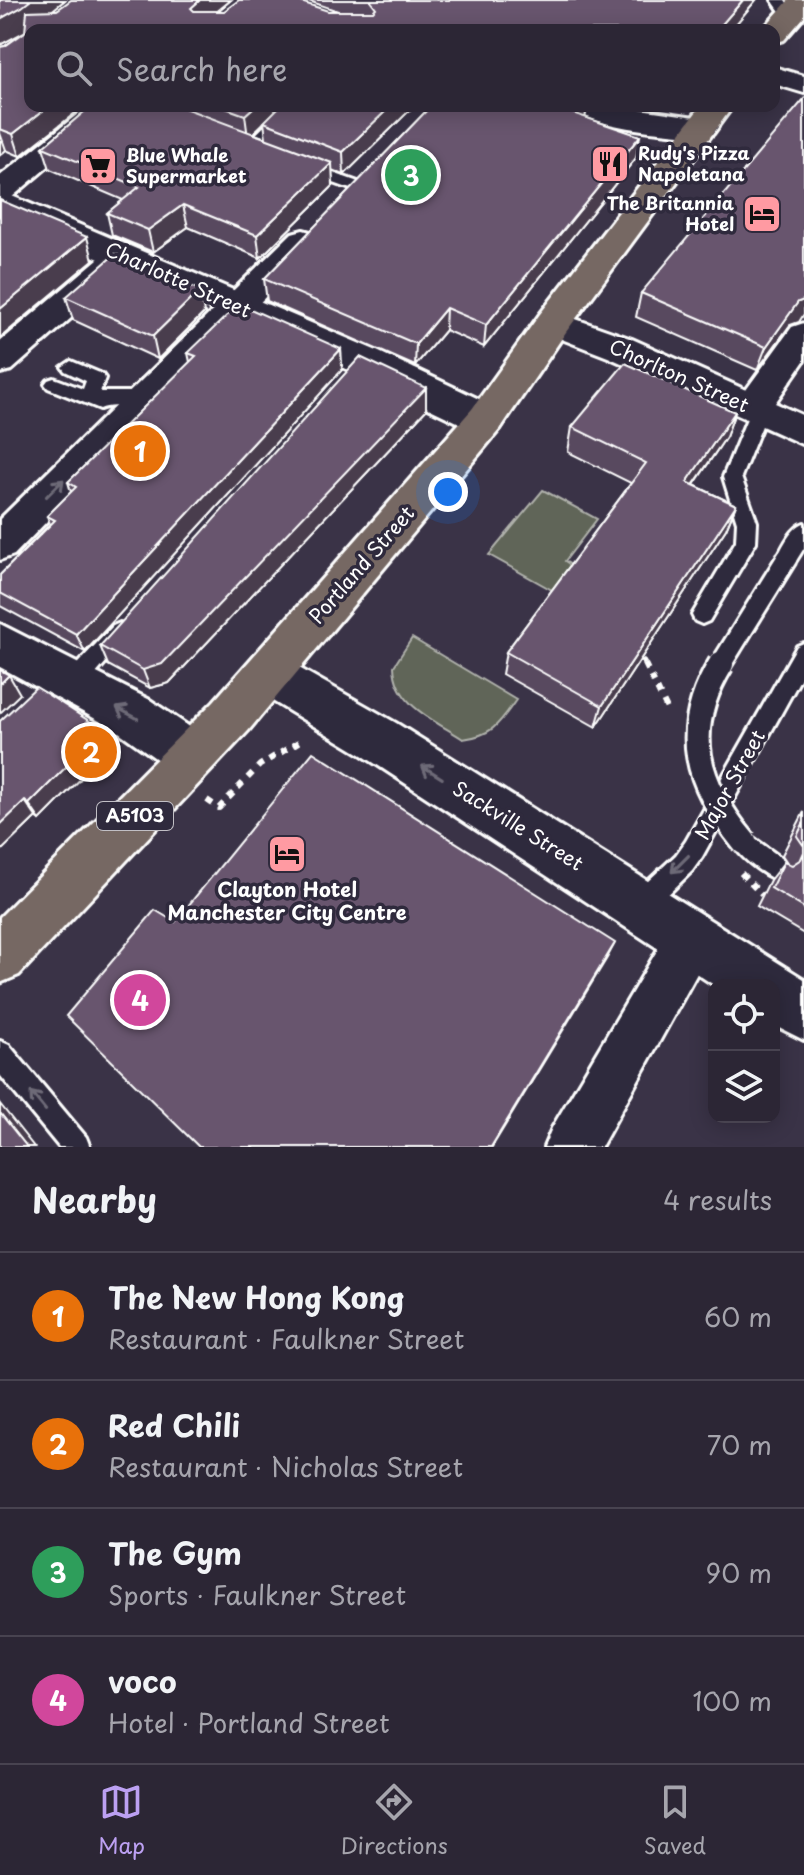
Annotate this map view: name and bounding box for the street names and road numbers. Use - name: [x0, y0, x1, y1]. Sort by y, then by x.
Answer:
- street label: Charlotte Street: [101, 233, 256, 325]
- street label: Chorlton Street: [605, 331, 754, 419]
- street label: Portland Street: [302, 499, 421, 630]
- street label: Major Street: [687, 724, 772, 845]
- street label: Sackville Street: [447, 773, 590, 877]
- road number: A5103: [97, 802, 173, 830]

